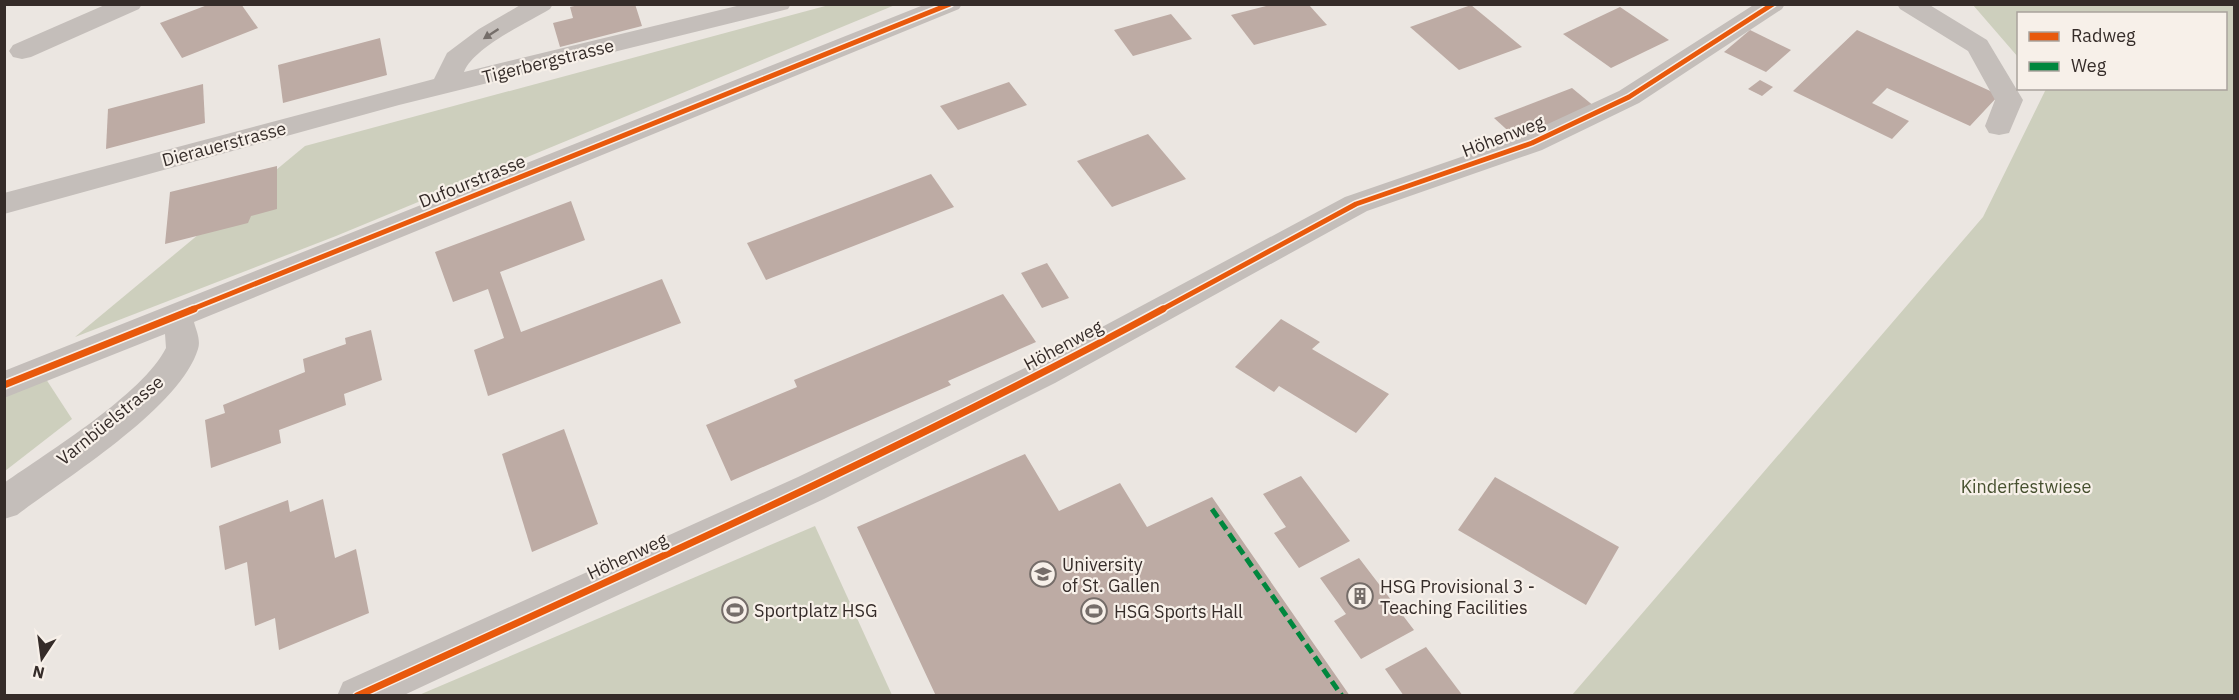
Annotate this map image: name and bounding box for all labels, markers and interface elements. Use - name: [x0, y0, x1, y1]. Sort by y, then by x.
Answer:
- legend: [2017, 12, 2227, 90]
- text: Radweg: [2071, 24, 2136, 47]
- one-way arrow: [483, 29, 499, 40]
- street label: Tigerbergstrasse: [480, 33, 616, 89]
- text: Weg: [2071, 54, 2107, 77]
- street label: Höhenweg: [1459, 110, 1548, 162]
- street label: Dierauerstrasse: [159, 116, 289, 172]
- street label: Dufourstrasse: [415, 149, 529, 213]
- street label: Höhenweg: [1020, 314, 1107, 375]
- street label: Varnbüelstrasse: [52, 370, 168, 470]
- park label: Kinderfestwiese: [1961, 475, 2091, 498]
- street label: Höhenweg: [583, 527, 671, 585]
- place label: University of St. Gallen: [1062, 553, 1160, 597]
- school or university icon: University of St. Gallen: [1028, 559, 1058, 589]
- place label: HSG Provisional 3 - Teaching Facilities: [1380, 575, 1535, 619]
- building icon: HSG Provisional 3 - Teaching Facilities: [1345, 581, 1375, 611]
- sports icon: Sportplatz HSG: [720, 595, 750, 625]
- sports icon: HSG Sports Hall: [1079, 596, 1109, 626]
- place label: Sportplatz HSG: [754, 599, 878, 622]
- place label: HSG Sports Hall: [1114, 600, 1243, 623]
- north arrow: [12, 628, 72, 688]
- text: N: [31, 662, 47, 684]

